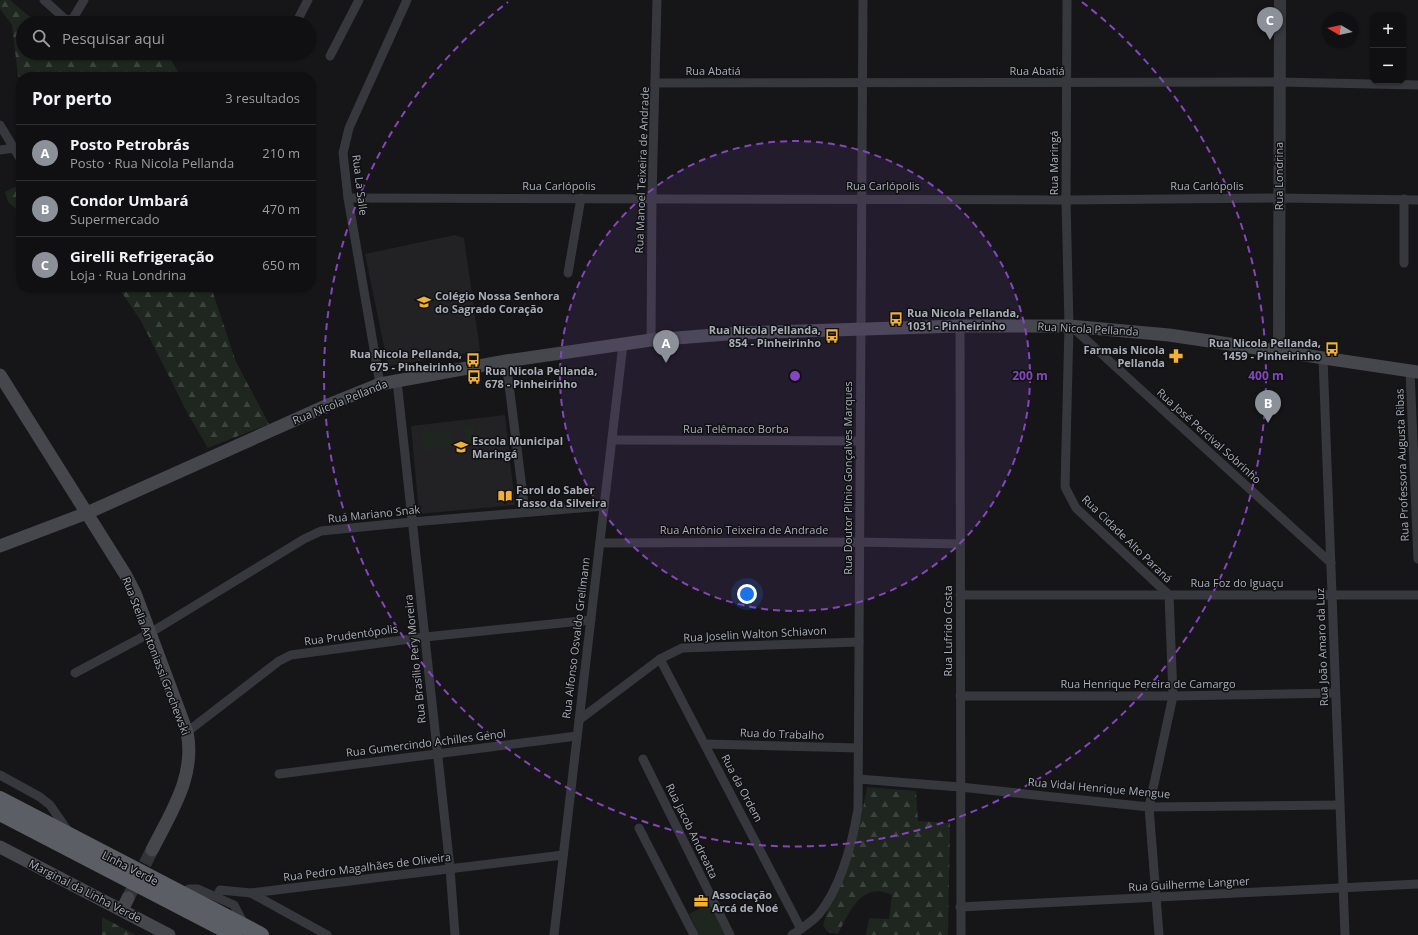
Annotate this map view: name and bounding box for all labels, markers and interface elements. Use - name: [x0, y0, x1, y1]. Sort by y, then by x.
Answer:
- pin: C: [1257, 7, 1283, 40]
- north arrow: [1322, 12, 1358, 48]
- map controls: [1370, 12, 1406, 84]
- button: +: [1370, 12, 1406, 48]
- search box: [16, 16, 316, 60]
- icon: search: [30, 27, 52, 49]
- text: Pesquisar aqui: [62, 28, 165, 48]
- button: −: [1370, 48, 1406, 84]
- street label: Rua Abatiá: [685, 63, 741, 78]
- street label: Rua Abatiá: [1009, 63, 1065, 78]
- street label: Rua Manoel Teixeira de Andrade: [631, 86, 652, 253]
- text: Por perto: [32, 87, 112, 110]
- text: 3 resultados: [225, 89, 300, 107]
- street label: Rua Maringá: [1046, 131, 1061, 195]
- text: Posto Petrobrás: [70, 134, 190, 154]
- street label: Rua Londrina: [1271, 142, 1286, 210]
- text: A: [41, 144, 49, 162]
- text: 210 m: [262, 144, 300, 162]
- text: Posto · Rua Nicola Pellanda: [70, 154, 234, 172]
- street label: Rua La Salle: [349, 154, 372, 216]
- street label: Rua Carlópolis: [522, 178, 596, 193]
- street label: Rua Carlópolis: [846, 178, 920, 193]
- street label: Rua Carlópolis: [1170, 178, 1244, 193]
- text: Condor Umbará: [70, 190, 189, 210]
- text: B: [41, 200, 49, 218]
- text: 470 m: [262, 200, 300, 218]
- text: Supermercado: [70, 210, 160, 228]
- text: Girelli Refrigeração: [70, 246, 214, 266]
- text: C: [41, 256, 49, 274]
- text: 650 m: [262, 256, 300, 274]
- text: Loja · Rua Londrina: [70, 266, 186, 284]
- place label: Colégio Nossa Senhora do Sagrado Coração: [435, 288, 560, 316]
- school or university icon: Colégio Nossa Senhora do Sagrado Coração: [416, 294, 432, 310]
- place label: Rua Nicola Pellanda, 1031 - Pinheirinho: [907, 305, 1019, 333]
- bus stop icon: Rua Nicola Pellanda, 1031 - Pinheirinho: [888, 311, 904, 327]
- street label: Rua Nicola Pellanda: [1037, 318, 1139, 339]
- place label: Rua Nicola Pellanda, 854 - Pinheirinho: [709, 322, 821, 350]
- bus stop icon: Rua Nicola Pellanda, 854 - Pinheirinho: [824, 328, 840, 344]
- pin: A: [653, 330, 679, 363]
- place label: Rua Nicola Pellanda, 1459 - Pinheirinho: [1209, 335, 1321, 363]
- bus stop icon: Rua Nicola Pellanda, 1459 - Pinheirinho: [1324, 341, 1340, 357]
- place label: Farmais Nicola Pellanda: [1083, 342, 1165, 370]
- place label: Rua Nicola Pellanda, 675 - Pinheirinho: [350, 346, 462, 374]
- pharmacy icon: Farmais Nicola Pellanda: [1168, 348, 1184, 364]
- bus stop icon: Rua Nicola Pellanda, 675 - Pinheirinho: [465, 352, 481, 368]
- place label: Rua Nicola Pellanda, 678 - Pinheirinho: [485, 363, 597, 391]
- text: 200 m: [1012, 367, 1048, 384]
- text: 400 m: [1248, 367, 1284, 384]
- bus stop icon: Rua Nicola Pellanda, 678 - Pinheirinho: [466, 369, 482, 385]
- centre of rings: [788, 369, 802, 383]
- street label: Rua Nicola Pellanda: [290, 376, 390, 427]
- street label: Rua Doutor Plínio Gonçalves Marques: [840, 381, 855, 575]
- street label: Rua José Percival Sobrinho: [1154, 385, 1265, 487]
- street label: Rua Professora Augusta Ribas: [1391, 388, 1412, 542]
- pin: B: [1255, 390, 1281, 423]
- street label: Rua Telêmaco Borba: [683, 421, 789, 436]
- place label: Escola Municipal Maringá: [472, 433, 563, 461]
- school or university icon: Escola Municipal Maringá: [453, 439, 469, 455]
- place label: Farol do Saber Tasso da Silveira: [516, 482, 607, 510]
- library icon: Farol do Saber Tasso da Silveira: [497, 488, 513, 504]
- street label: Rua Cidade Alto Paraná: [1079, 492, 1176, 586]
- street label: Rua Mariano Snak: [327, 501, 421, 526]
- street label: Rua Antônio Teixeira de Andrade: [660, 522, 828, 537]
- street label: Rua Alfonso Osvaldo Grellmann: [558, 556, 593, 719]
- street label: Rua Stella Antoniassi Grochewski: [119, 574, 194, 737]
- street label: Rua Foz do Iguaçu: [1191, 575, 1283, 590]
- your location: [737, 584, 757, 604]
- street label: Rua Lufrido Costa: [940, 586, 955, 677]
- street label: Rua João Amaro da Luz: [1312, 588, 1331, 706]
- street label: Rua Brasílio Pery Moreira: [400, 594, 429, 724]
- street label: Rua Prudentópolis: [303, 620, 399, 649]
- street label: Rua Joselin Walton Schiavon: [683, 622, 827, 645]
- street label: Rua Henrique Pereira de Camargo: [1060, 676, 1236, 691]
- street label: Rua Gumercindo Achilles Genol: [345, 725, 507, 760]
- street label: Rua do Trabalho: [740, 725, 825, 742]
- street label: Rua da Ordem: [718, 751, 767, 824]
- street label: Rua Vidal Henrique Mengue: [1027, 774, 1171, 801]
- street label: Rua Jacob Andreatta: [663, 781, 722, 881]
- street label: Linha Verde: [100, 847, 161, 888]
- street label: Rua Pedro Magalhães de Oliveira: [282, 849, 452, 884]
- street label: Marginal da Linha Verde: [26, 856, 144, 926]
- street label: Rua Guilherme Langner: [1128, 873, 1250, 894]
- place label: Associação Arcá de Noé: [712, 887, 779, 915]
- office icon: Associação Arcá de Noé: [693, 893, 709, 909]

